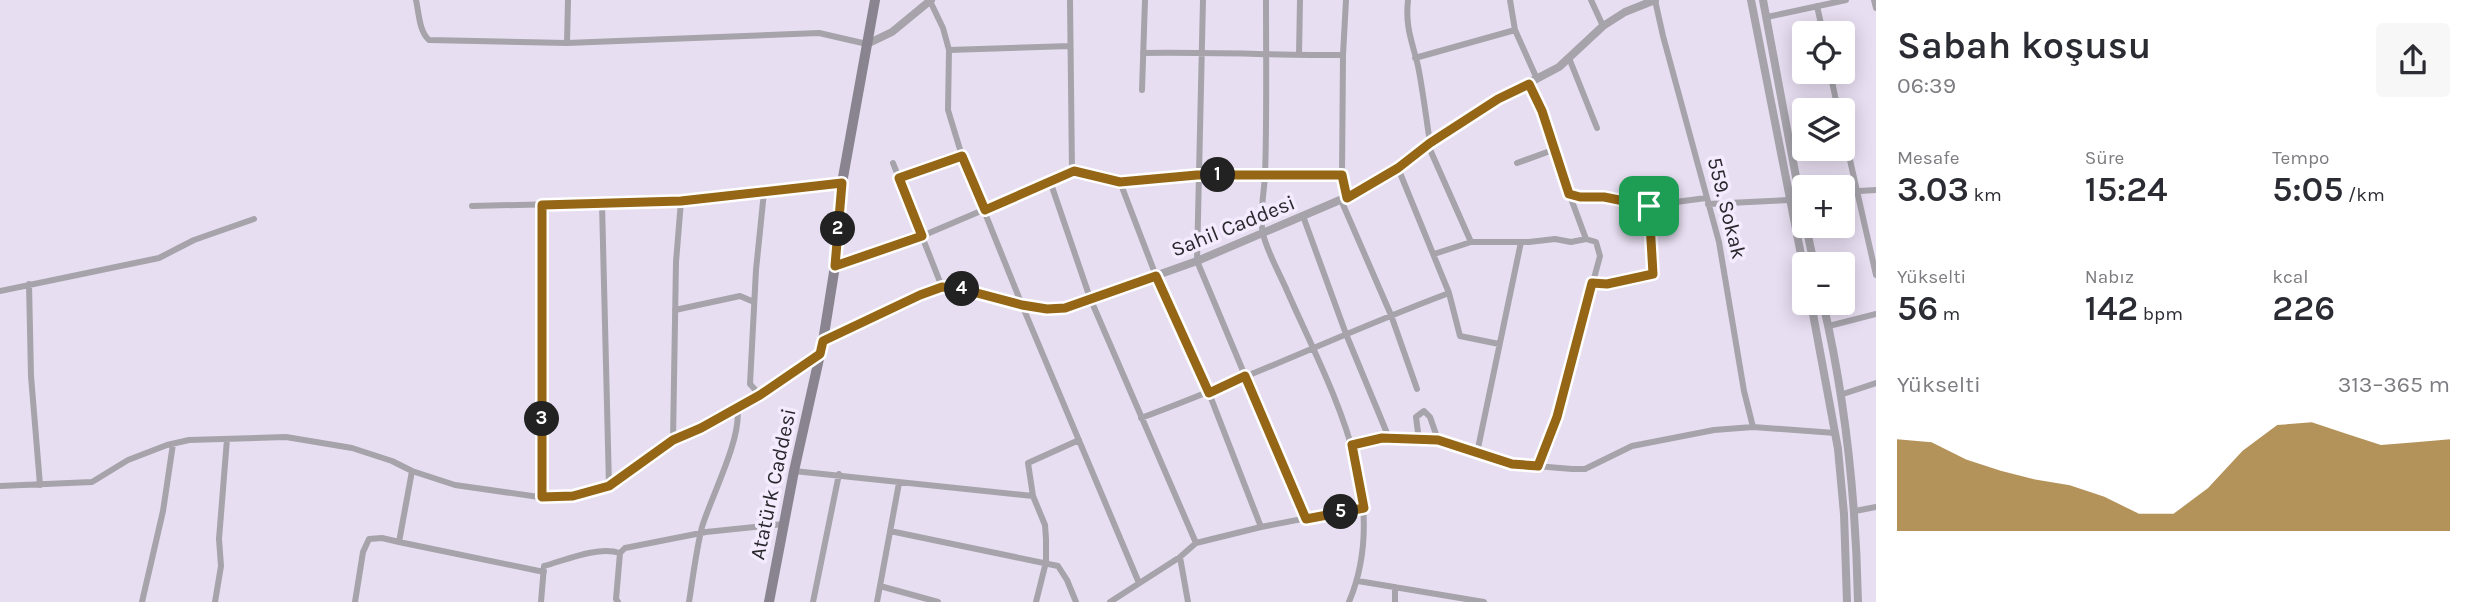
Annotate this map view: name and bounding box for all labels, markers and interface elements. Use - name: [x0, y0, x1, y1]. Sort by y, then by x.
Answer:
- map controls: [1792, 21, 1855, 315]
- button: locate: [1792, 21, 1855, 84]
- text: Sabah koşusu: [1897, 23, 2151, 68]
- button: share: [2376, 23, 2450, 97]
- text: 06:39: [1897, 72, 1956, 99]
- button: layers: [1792, 98, 1855, 161]
- text: Mesafe: [1897, 147, 1960, 169]
- text: Süre: [2085, 147, 2124, 169]
- text: Tempo: [2272, 147, 2329, 169]
- street label: 559. Sokak: [1703, 155, 1751, 262]
- pin: 1: [1200, 158, 1236, 192]
- text: 1: [1214, 163, 1221, 185]
- text: 3.03: [1897, 169, 1969, 210]
- text: 15:24: [2085, 169, 2168, 210]
- text: 5:05: [2272, 169, 2344, 210]
- button: +: [1792, 175, 1855, 238]
- pin: [1619, 176, 1679, 236]
- text: km: [1969, 184, 2002, 206]
- text: /km: [2344, 184, 2385, 206]
- icon: arrive: [1630, 187, 1668, 225]
- street label: Sahil Caddesi: [1168, 190, 1298, 262]
- pin: 2: [820, 212, 856, 246]
- text: 2: [832, 217, 843, 239]
- button: −: [1792, 252, 1855, 315]
- text: Yükselti: [1897, 266, 1966, 288]
- text: Nabız: [2085, 266, 2134, 288]
- text: kcal: [2272, 266, 2309, 288]
- pin: 4: [944, 272, 979, 306]
- text: 4: [956, 277, 967, 299]
- text: 56: [1897, 288, 1938, 329]
- text: 142: [2085, 288, 2138, 329]
- text: 226: [2272, 288, 2335, 329]
- text: m: [1938, 303, 1960, 325]
- text: bpm: [2138, 303, 2183, 325]
- text: Yükselti: [1897, 371, 1981, 398]
- text: 313–365 m: [2338, 371, 2450, 398]
- pin: 3: [524, 402, 560, 436]
- street label: Atatürk Caddesi: [745, 406, 801, 562]
- text: 3: [536, 407, 547, 429]
- pin: 5: [1324, 494, 1358, 530]
- text: 5: [1335, 500, 1346, 522]

